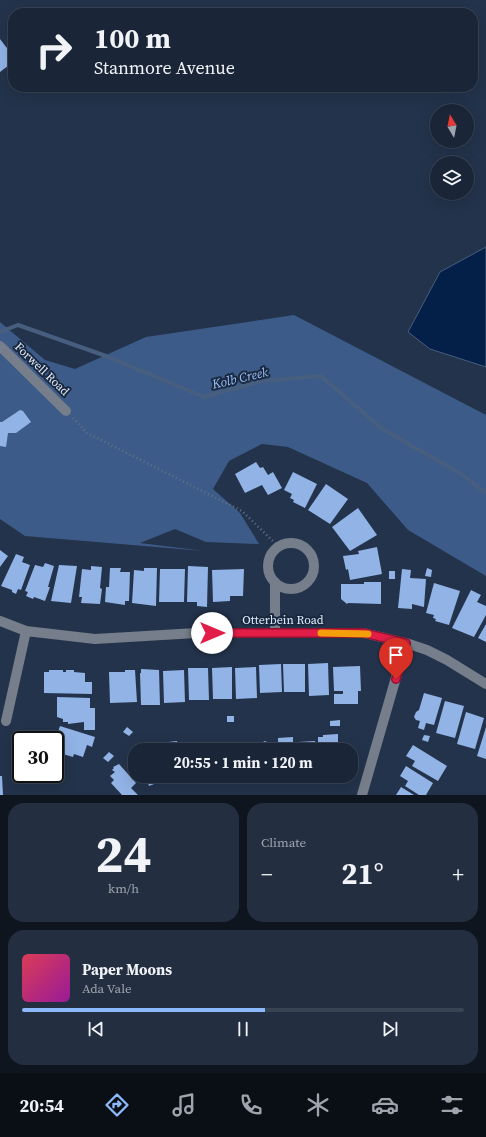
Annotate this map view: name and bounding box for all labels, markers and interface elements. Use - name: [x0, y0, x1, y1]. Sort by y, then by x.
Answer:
- text: 100 m: [94, 19, 171, 57]
- icon: right: [28, 24, 80, 76]
- text: Stanmore Avenue: [94, 55, 235, 80]
- north arrow: [430, 104, 474, 148]
- map controls: [430, 104, 474, 200]
- button: layers: [430, 156, 474, 200]
- street label: Forwell Road: [11, 339, 73, 399]
- water label: Kolb Creek: [209, 363, 270, 393]
- position arrow: [191, 612, 233, 654]
- street label: Otterbein Road: [242, 612, 324, 628]
- pin: [379, 638, 413, 679]
- icon: arrive: [385, 644, 407, 666]
- speed limit sign: 30: [12, 731, 64, 783]
- text: 20:55 · 1 min · 120 m: [174, 752, 313, 773]
- text: 24: [95, 818, 152, 889]
- text: Climate: [261, 834, 306, 851]
- text: 21°: [341, 853, 384, 894]
- text: −: [261, 859, 273, 889]
- text: +: [452, 859, 464, 889]
- text: km/h: [108, 880, 139, 897]
- text: Paper Moons: [82, 959, 172, 980]
- text: Ada Vale: [82, 980, 132, 997]
- icon: previous: [85, 1018, 107, 1040]
- icon: pause: [232, 1018, 254, 1040]
- icon: next: [379, 1018, 401, 1040]
- icon: directions: [103, 1091, 131, 1119]
- icon: music: [170, 1091, 198, 1119]
- icon: phone: [237, 1091, 265, 1119]
- icon: climate: [304, 1091, 332, 1119]
- icon: car: [371, 1091, 399, 1119]
- icon: filters: [438, 1091, 466, 1119]
- text: 20:54: [20, 1093, 64, 1118]

